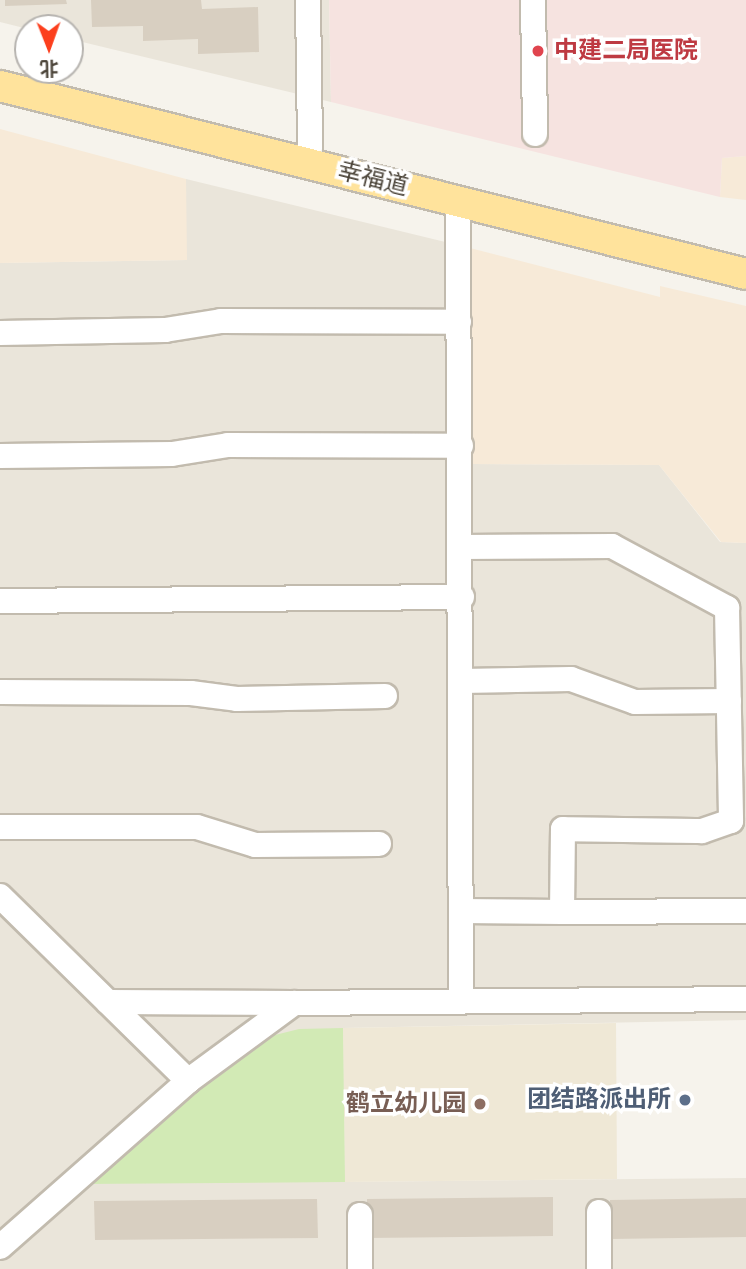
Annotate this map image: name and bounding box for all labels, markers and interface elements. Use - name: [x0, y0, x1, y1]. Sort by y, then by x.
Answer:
- north arrow: [14, 14, 84, 84]
- place label: 中建二局医院: [554, 37, 698, 65]
- marker: 中建二局医院: [528, 41, 548, 61]
- text: 北: [40, 57, 59, 79]
- street label: 幸福道: [335, 156, 411, 202]
- place label: 团结路派出所: [527, 1086, 671, 1114]
- place label: 鹤立幼儿园: [346, 1090, 466, 1118]
- marker: 团结路派出所: [677, 1092, 693, 1108]
- marker: 鹤立幼儿园: [472, 1096, 488, 1112]

